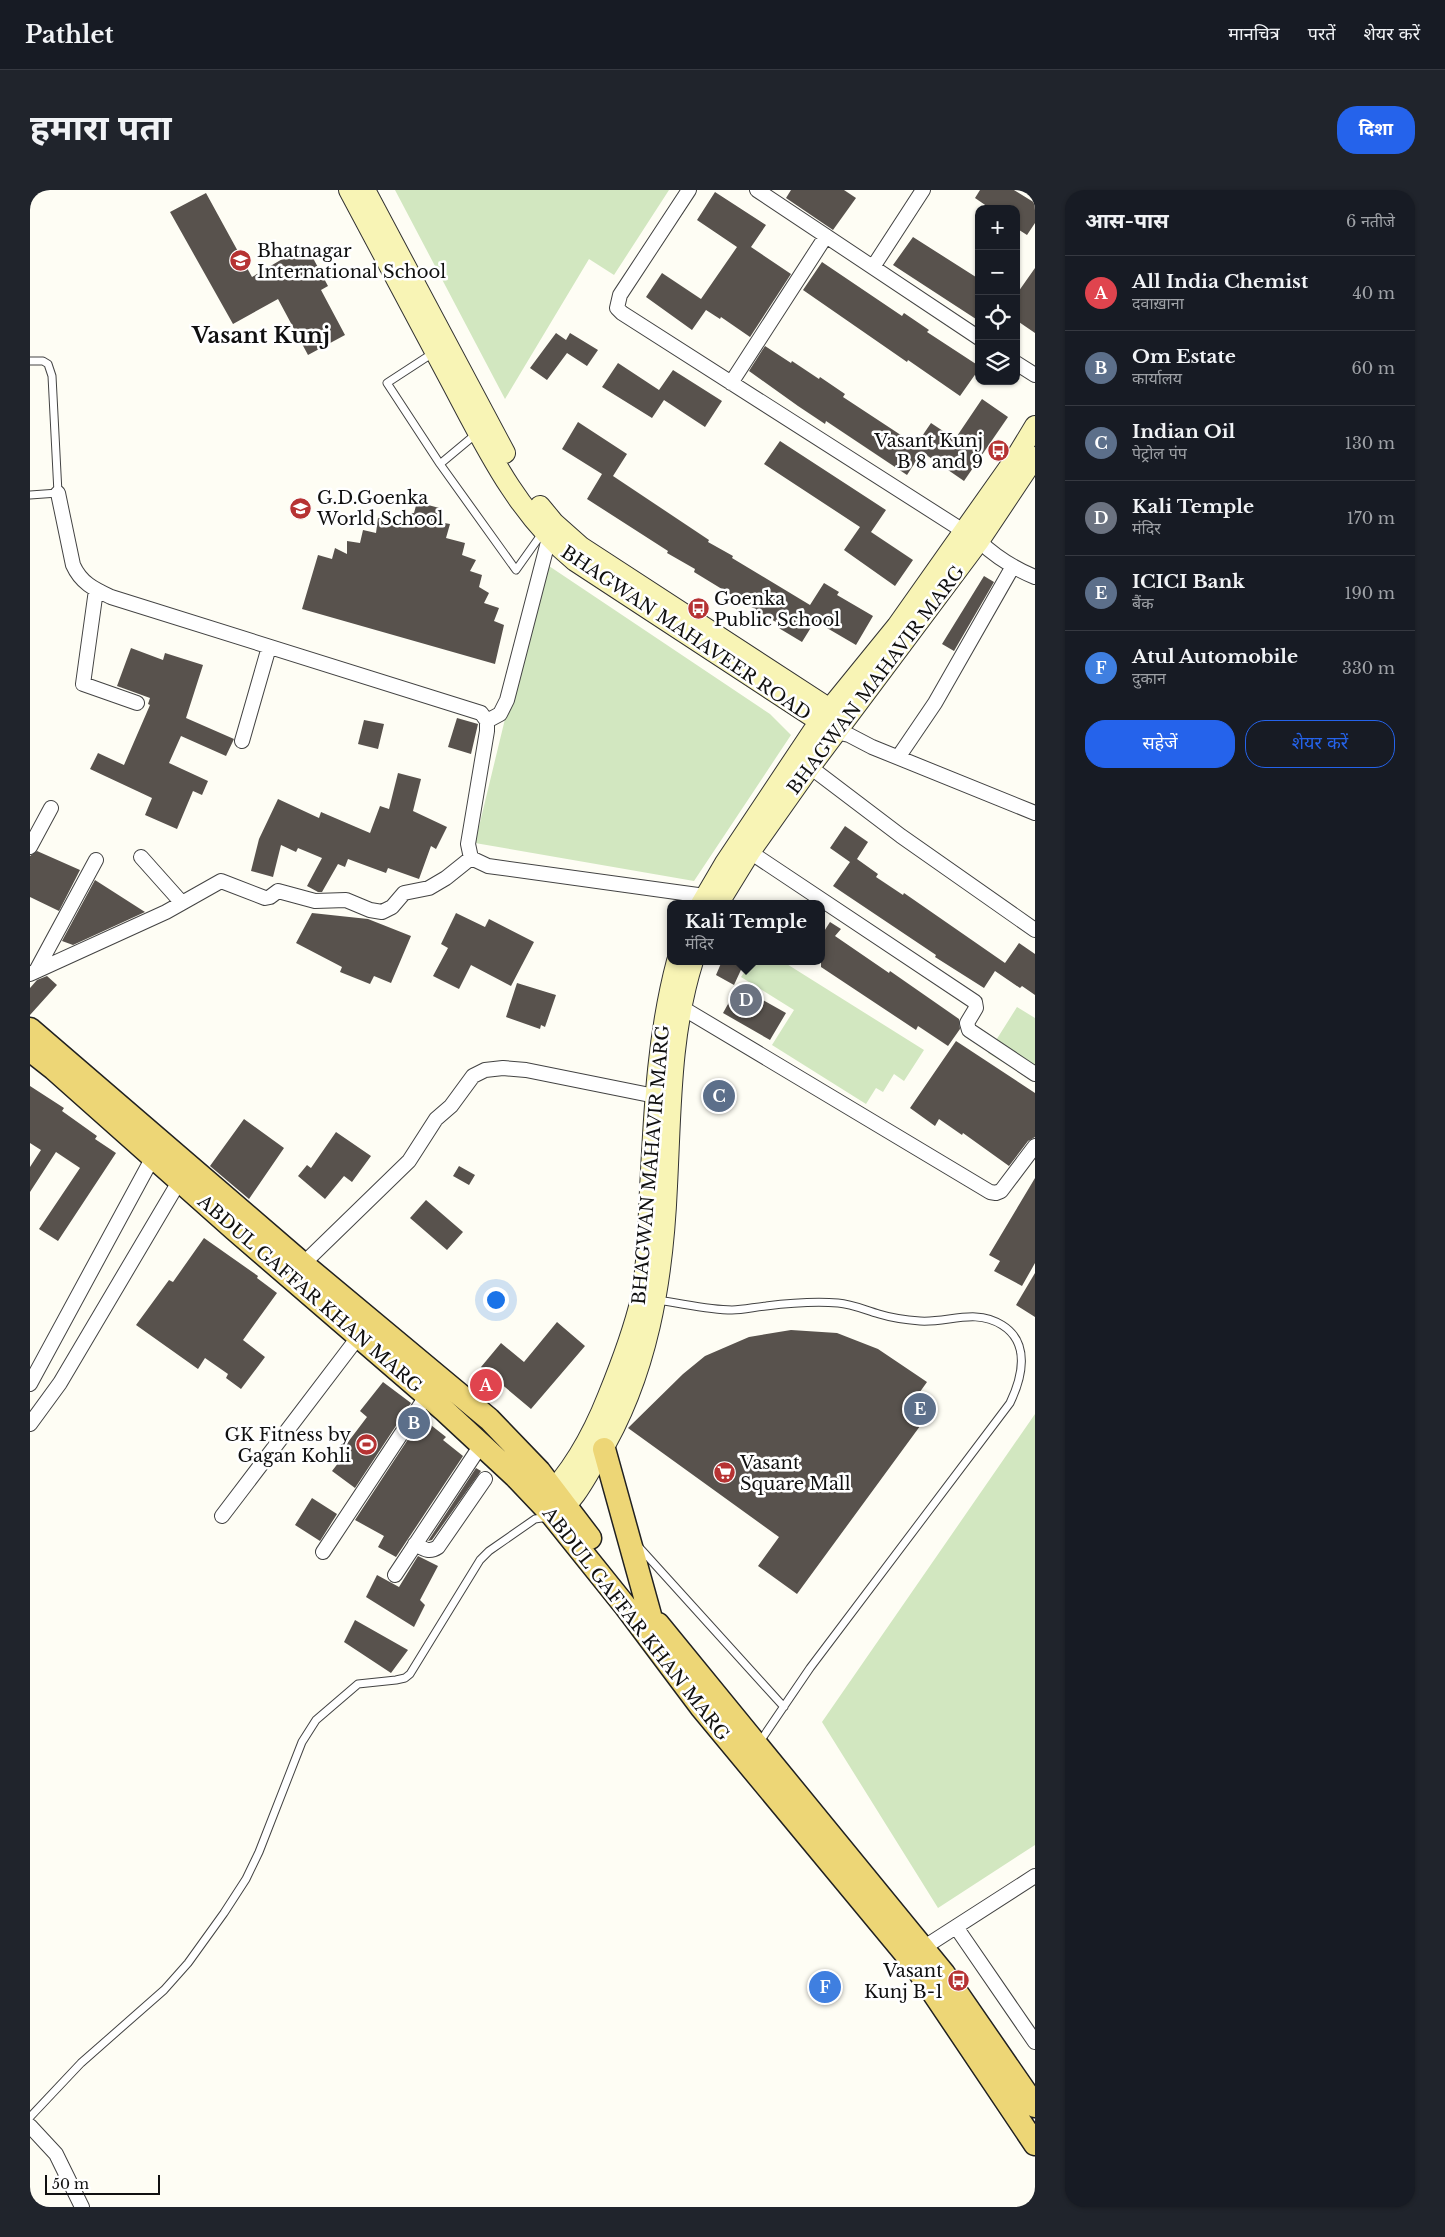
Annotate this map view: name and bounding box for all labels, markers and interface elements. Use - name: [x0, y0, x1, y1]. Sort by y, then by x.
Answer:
- text: Pathlet: [25, 20, 114, 49]
- text: मानचित्र: [1228, 23, 1280, 45]
- text: परतें: [1308, 23, 1336, 45]
- text: शेयर करें: [1364, 23, 1420, 45]
- text: हमारा पता: [30, 106, 171, 149]
- button: दिशा: [1337, 106, 1415, 154]
- map controls: [975, 205, 1020, 385]
- button: +: [975, 205, 1020, 250]
- text: आस-पास: [1085, 208, 1169, 234]
- text: 6 नतीजे: [1346, 211, 1395, 231]
- place label: Bhatnagar International School: [257, 240, 446, 283]
- school or university icon: Bhatnagar International School: [229, 249, 253, 273]
- button: −: [975, 250, 1020, 295]
- text: All India Chemist: [1132, 270, 1308, 293]
- text: A: [1095, 283, 1107, 303]
- text: 40 m: [1352, 283, 1395, 303]
- text: दवाख़ाना: [1132, 293, 1184, 313]
- button: locate: [975, 295, 1020, 340]
- district label: Vasant Kunj: [191, 322, 330, 349]
- button: layers: [975, 340, 1020, 385]
- text: Om Estate: [1132, 345, 1236, 368]
- text: B: [1095, 358, 1107, 378]
- text: 60 m: [1352, 358, 1395, 378]
- text: कार्यालय: [1132, 368, 1182, 388]
- text: Indian Oil: [1132, 420, 1235, 443]
- place label: Vasant Kunj B 8 and 9: [873, 430, 983, 473]
- text: C: [1094, 433, 1108, 453]
- text: 130 m: [1345, 433, 1395, 453]
- bus stop icon: Vasant Kunj B 8 and 9: [987, 439, 1011, 463]
- text: पेट्रोल पंप: [1132, 443, 1187, 463]
- place label: G.D.Goenka World School: [316, 487, 443, 530]
- text: Kali Temple: [1132, 495, 1254, 518]
- school or university icon: G.D.Goenka World School: [289, 496, 313, 520]
- text: D: [1094, 508, 1108, 528]
- text: 170 m: [1347, 508, 1395, 528]
- text: मंदिर: [1132, 518, 1161, 538]
- street label: BHAGWAN MAHAVEER ROAD: [557, 541, 815, 725]
- street label: BHAGWAN MAHAVIR MARG: [783, 561, 969, 799]
- text: ICICI Bank: [1132, 570, 1245, 593]
- text: E: [1095, 583, 1107, 603]
- text: 190 m: [1344, 583, 1395, 603]
- place label: Goenka Public School: [714, 588, 840, 631]
- text: बैंक: [1132, 593, 1153, 613]
- bus stop icon: Goenka Public School: [686, 597, 710, 621]
- text: Atul Automobile: [1132, 645, 1298, 668]
- text: F: [1095, 658, 1107, 678]
- text: 330 m: [1342, 658, 1395, 678]
- text: दुकान: [1132, 668, 1166, 688]
- button: सहेजें: [1085, 720, 1235, 768]
- button: शेयर करें: [1245, 720, 1395, 768]
- popup: [667, 900, 825, 965]
- text: Kali Temple: [685, 910, 807, 933]
- text: मंदिर: [685, 933, 714, 953]
- pin: D: [730, 981, 762, 1019]
- street label: BHAGWAN MAHAVIR MARG: [628, 1024, 674, 1306]
- pin: C: [703, 1077, 735, 1115]
- street label: ABDUL GAFFAR KHAN MARG: [192, 1190, 427, 1398]
- your location: [483, 1287, 509, 1313]
- pin: A: [470, 1366, 502, 1404]
- pin: E: [904, 1390, 936, 1428]
- pin: B: [398, 1404, 430, 1442]
- place label: GK Fitness by Gagan Kohli: [224, 1424, 351, 1467]
- sports icon: GK Fitness by Gagan Kohli: [355, 1433, 379, 1457]
- place label: Vasant Square Mall: [739, 1452, 851, 1495]
- supermarket icon: Vasant Square Mall: [712, 1461, 736, 1485]
- street label: ABDUL GAFFAR KHAN MARG: [537, 1502, 734, 1745]
- place label: Vasant Kunj B-1: [864, 1960, 943, 2003]
- pin: F: [809, 1968, 841, 2006]
- bus stop icon: Vasant Kunj B-1: [947, 1969, 971, 1993]
- scale bar: [45, 2172, 160, 2195]
- text: 50 m: [52, 2175, 89, 2193]

